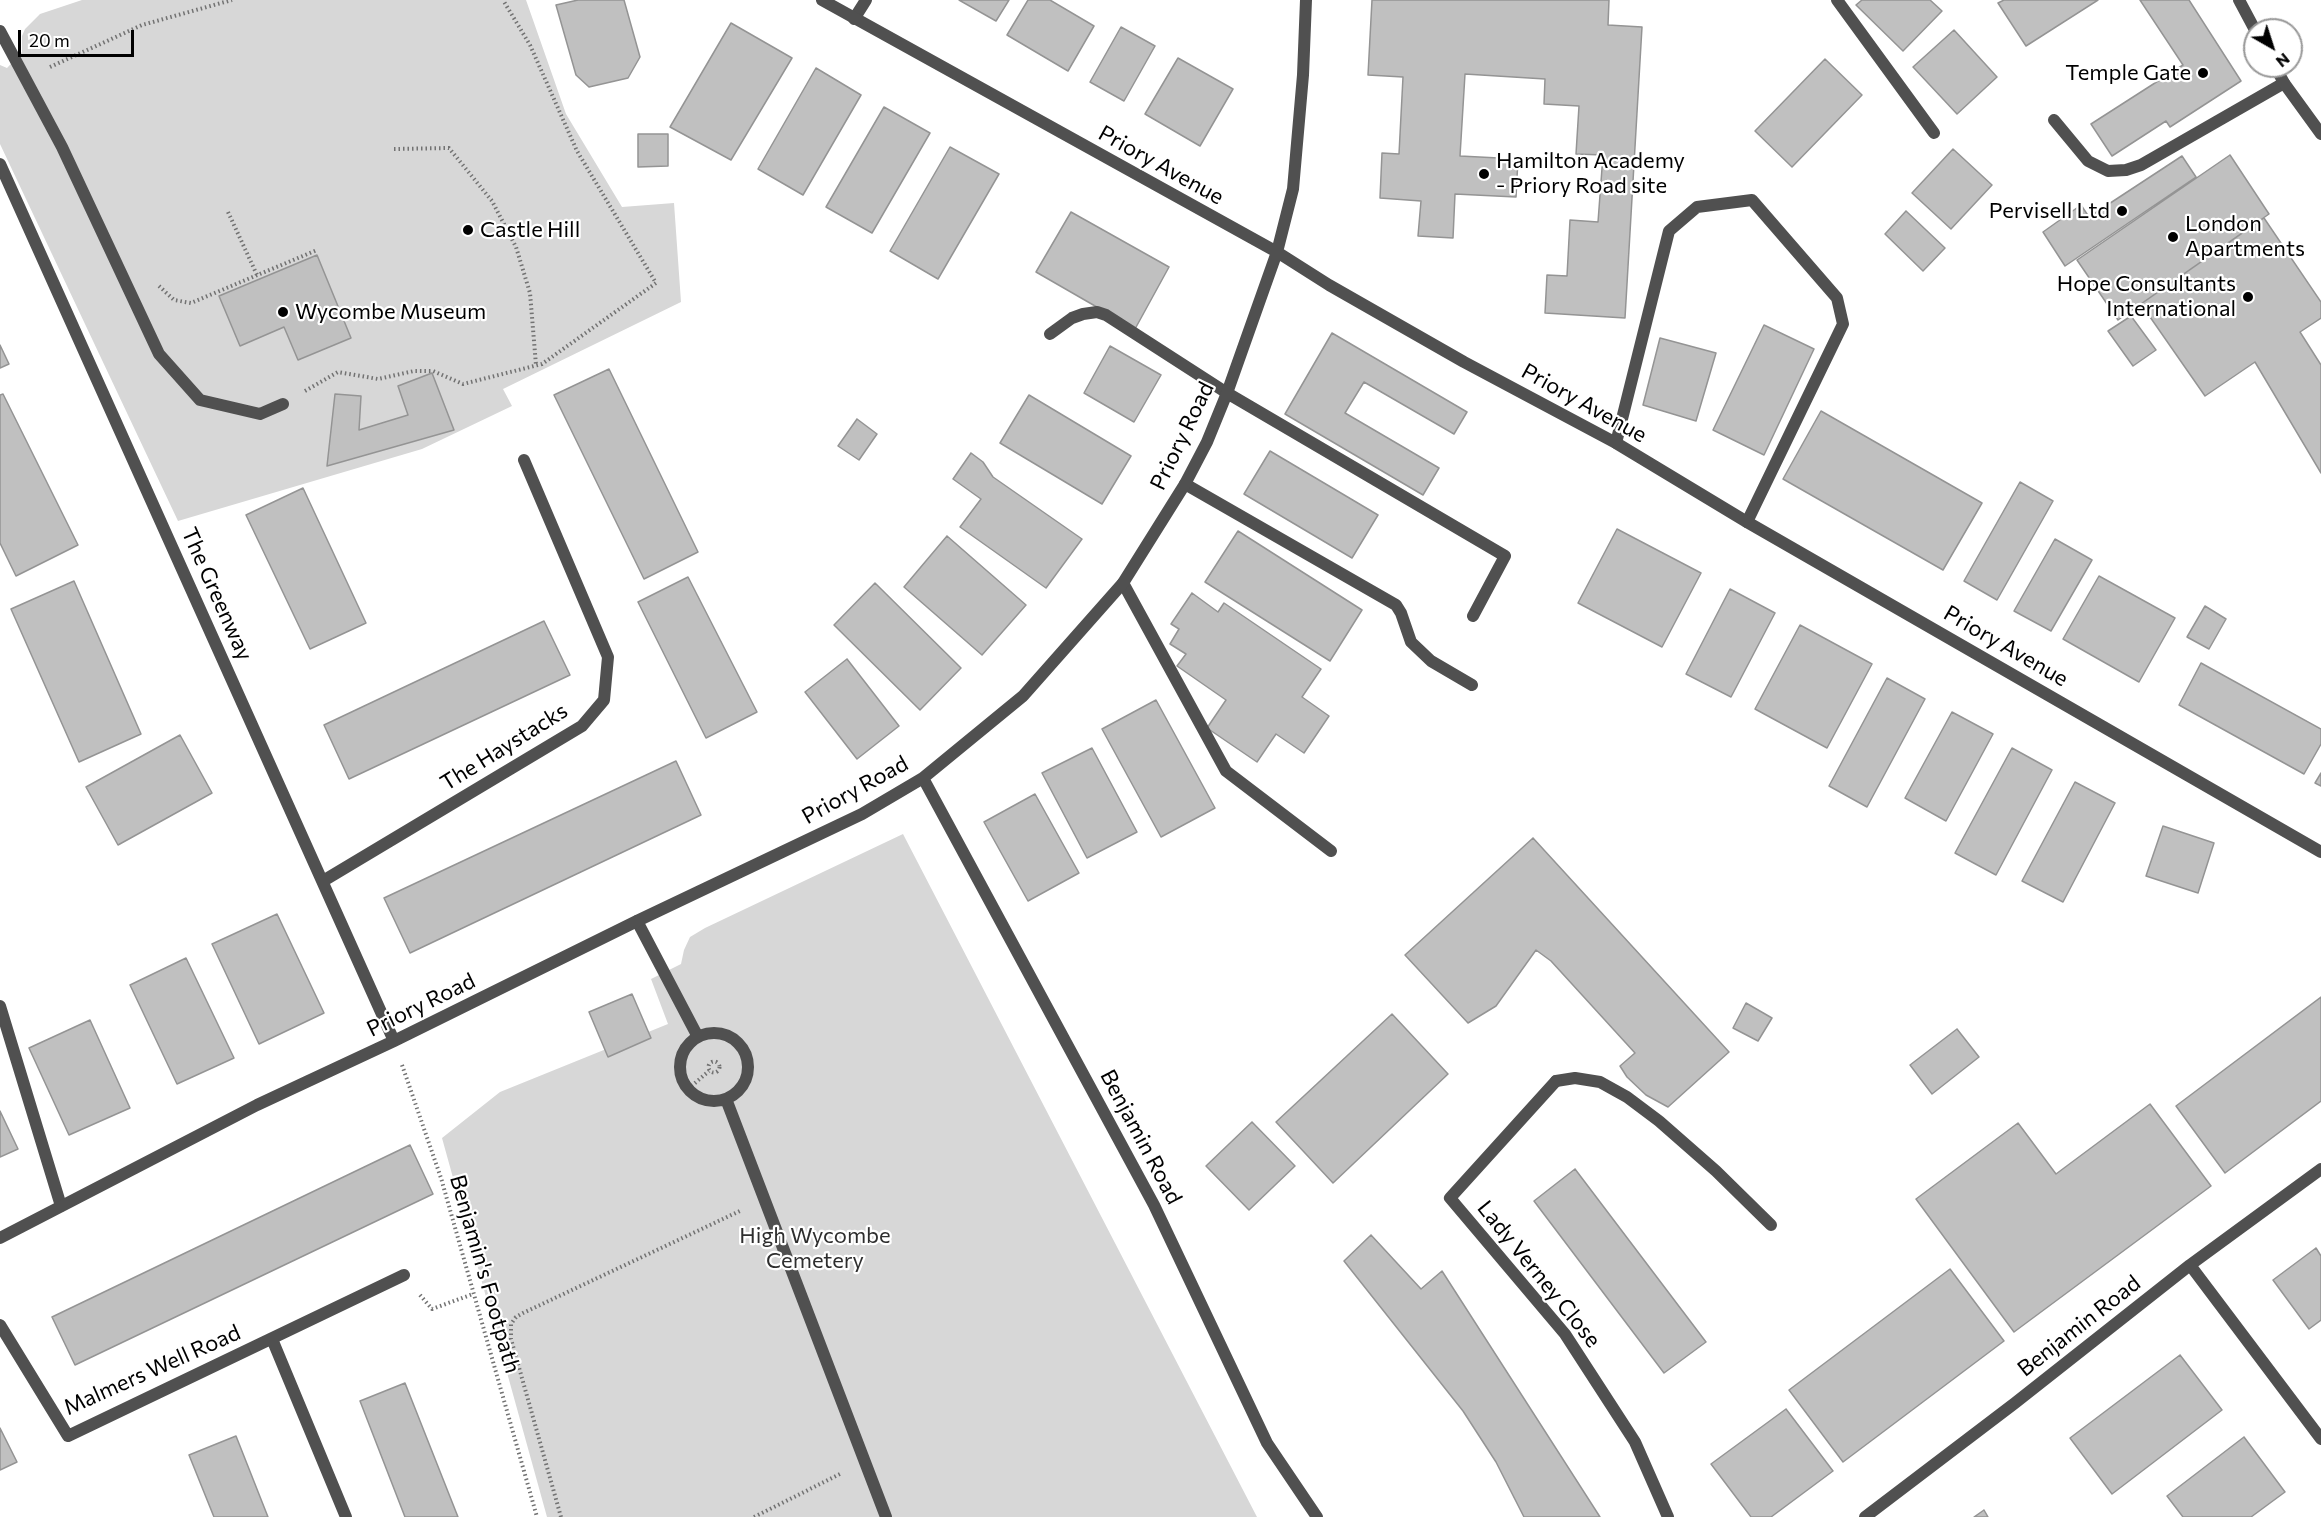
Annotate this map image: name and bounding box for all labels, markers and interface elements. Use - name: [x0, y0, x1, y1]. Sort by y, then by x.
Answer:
- scale bar: [21, 18, 136, 56]
- north arrow: [2243, 18, 2303, 78]
- text: 20 m: [29, 29, 70, 51]
- text: N: [2273, 50, 2294, 72]
- place label: Temple Gate: [2065, 60, 2191, 86]
- marker: Temple Gate: [2196, 66, 2210, 80]
- street label: Priory Avenue: [1094, 120, 1228, 210]
- place label: Hamilton Academy - Priory Road site: [1496, 148, 1685, 200]
- marker: Hamilton Academy - Priory Road site: [1477, 167, 1491, 181]
- place label: Pervisell Ltd: [1989, 198, 2110, 224]
- marker: Pervisell Ltd: [2115, 204, 2129, 218]
- place label: London Apartments: [2185, 211, 2305, 262]
- place label: Castle Hill: [480, 217, 580, 243]
- marker: Castle Hill: [461, 223, 475, 237]
- marker: London Apartments: [2166, 230, 2180, 244]
- place label: Hope Consultants International: [2057, 271, 2236, 322]
- marker: Hope Consultants International: [2241, 290, 2255, 304]
- place label: Wycombe Museum: [295, 299, 486, 325]
- marker: Wycombe Museum: [276, 305, 290, 319]
- street label: Priory Avenue: [1517, 358, 1651, 448]
- street label: Priory Road: [1144, 378, 1220, 494]
- street label: The Greenway: [176, 523, 258, 665]
- street label: Priory Avenue: [1939, 600, 2073, 692]
- street label: The Haystacks: [436, 697, 572, 797]
- street label: Priory Road: [797, 750, 913, 830]
- street label: Priory Road: [363, 967, 479, 1043]
- street label: Benjamin Road: [1094, 1065, 1188, 1209]
- street label: Benjamin's Footpath: [444, 1172, 526, 1376]
- street label: Lady Verney Close: [1472, 1195, 1606, 1353]
- park label: High Wycombe Cemetery: [739, 1223, 891, 1274]
- street label: Benjamin Road: [2012, 1270, 2146, 1382]
- street label: Malmers Well Road: [60, 1319, 244, 1421]

